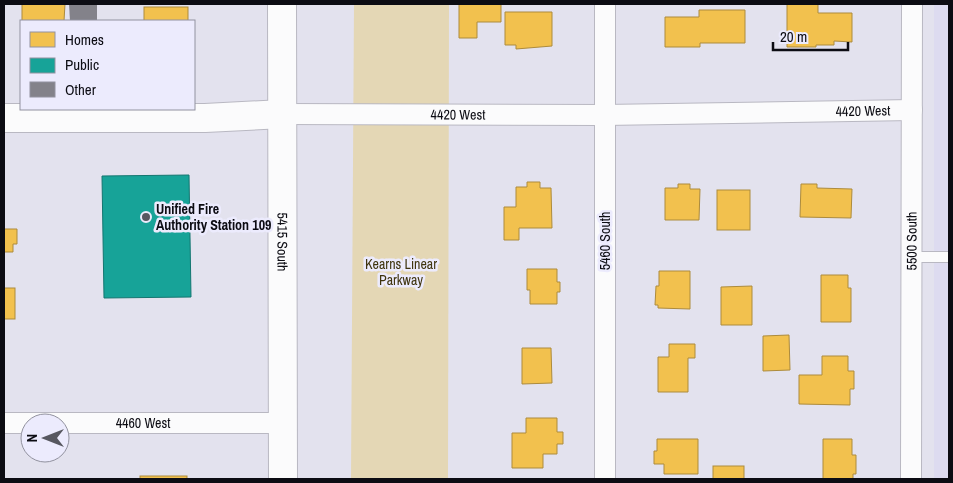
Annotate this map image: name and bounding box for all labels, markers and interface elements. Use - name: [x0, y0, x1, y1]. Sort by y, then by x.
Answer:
- legend: [20, 20, 195, 110]
- scale bar: [773, 20, 848, 52]
- text: 20 m: [780, 26, 807, 47]
- text: Homes: [65, 29, 104, 50]
- text: Public: [65, 54, 99, 75]
- text: Other: [65, 79, 96, 100]
- street label: 4420 West: [835, 101, 890, 120]
- street label: 4420 West: [431, 105, 485, 124]
- place label: Unified Fire Authority Station 109: [156, 200, 271, 234]
- marker: Unified Fire Authority Station 109: [140, 211, 152, 223]
- street label: 5460 South: [596, 212, 614, 270]
- street label: 5500 South: [902, 212, 921, 270]
- street label: 5415 South: [273, 213, 292, 271]
- park label: Kearns Linear Parkway: [365, 255, 437, 289]
- north arrow: [20, 413, 70, 463]
- street label: 4460 West: [116, 414, 170, 432]
- text: N: [23, 434, 41, 442]

